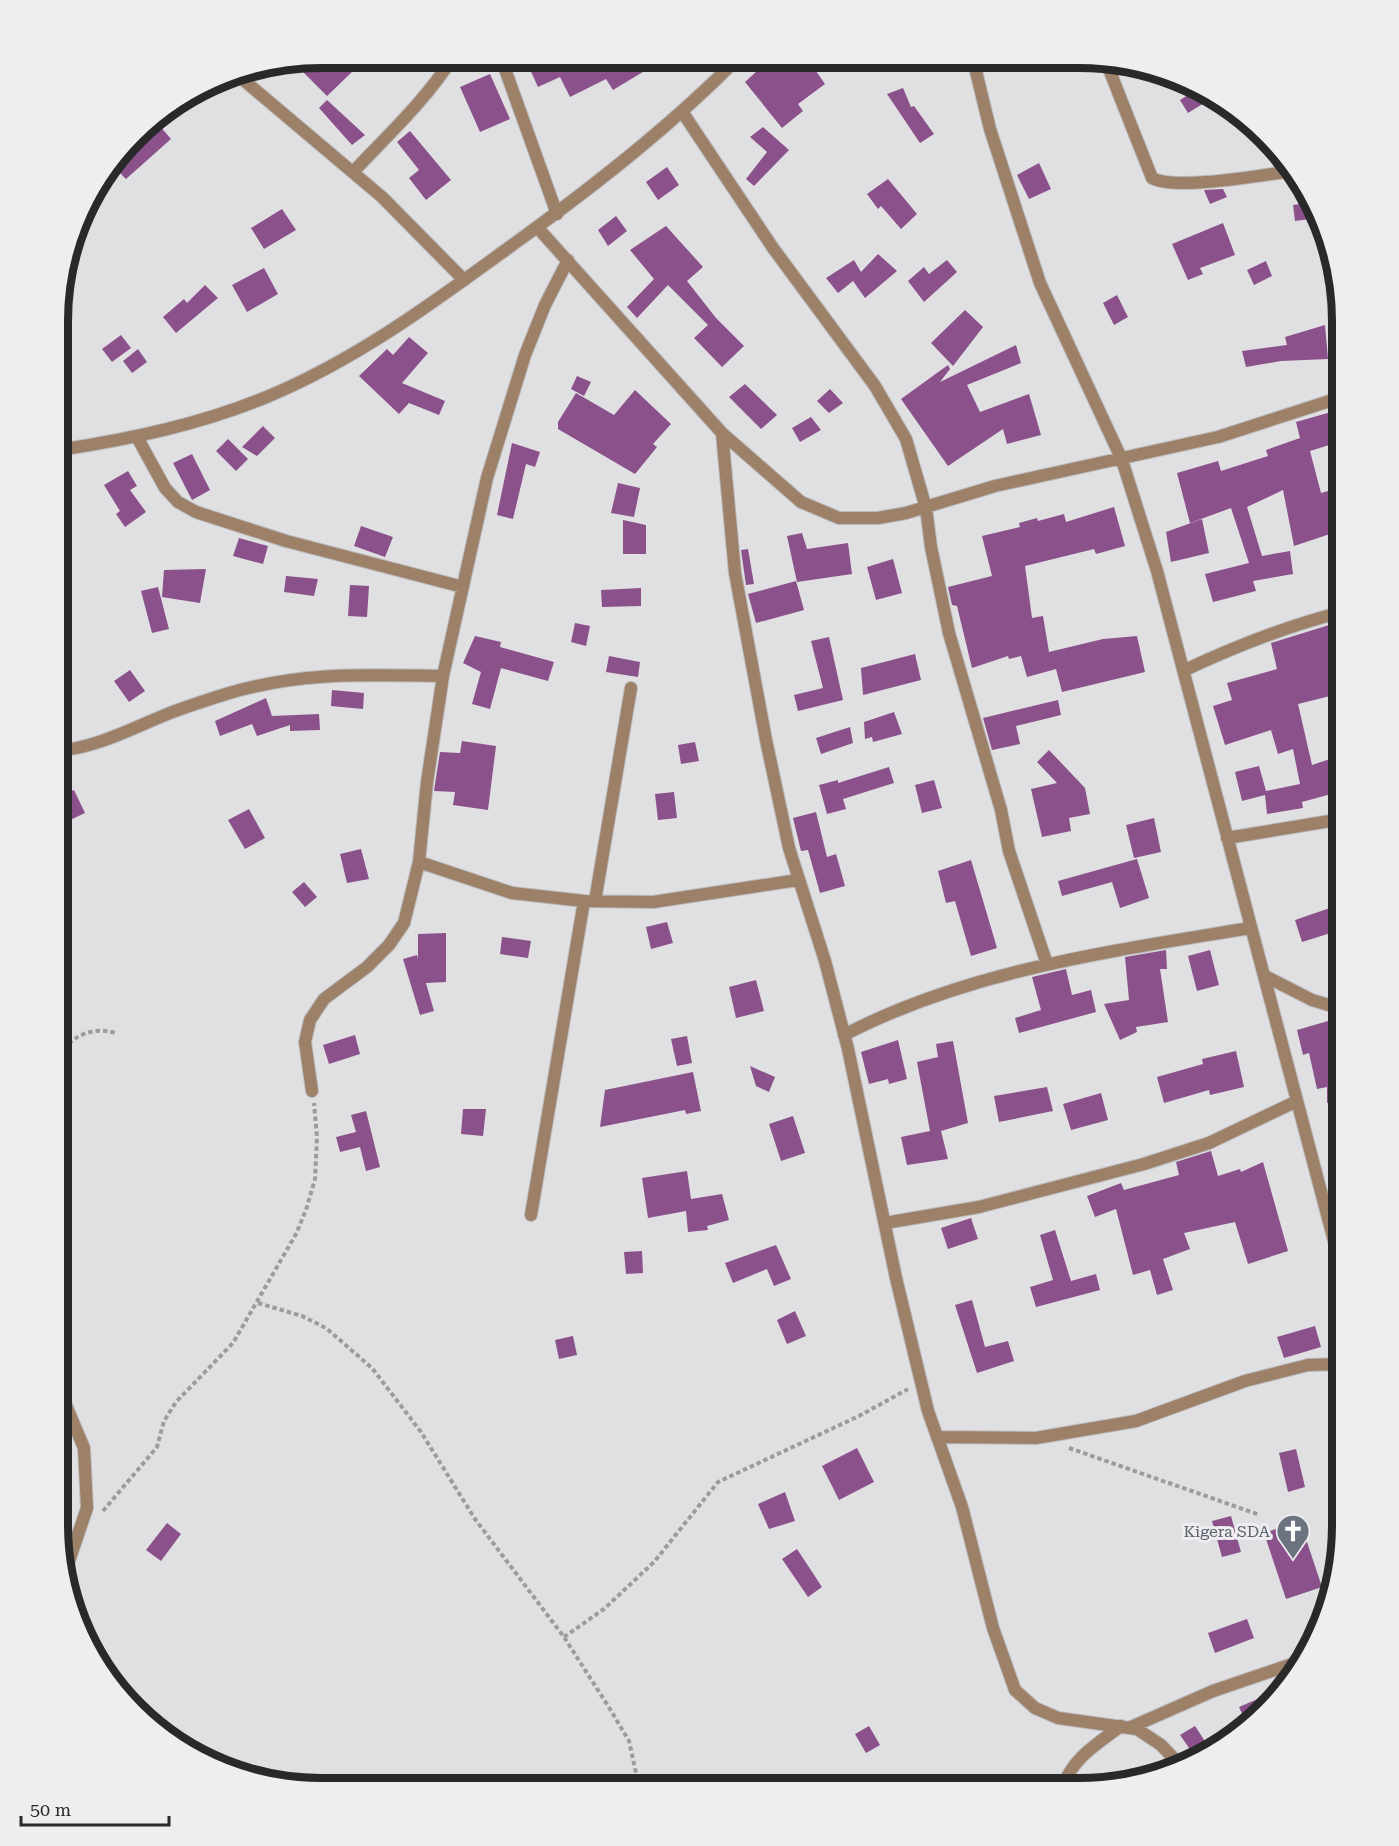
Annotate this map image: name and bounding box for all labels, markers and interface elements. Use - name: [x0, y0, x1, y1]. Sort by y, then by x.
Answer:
- church icon: Kigera SDA: [1275, 1513, 1311, 1560]
- place label: Kigera SDA: [1183, 1522, 1271, 1541]
- scale bar: [21, 1789, 170, 1827]
- text: 50 m: [30, 1799, 71, 1820]

